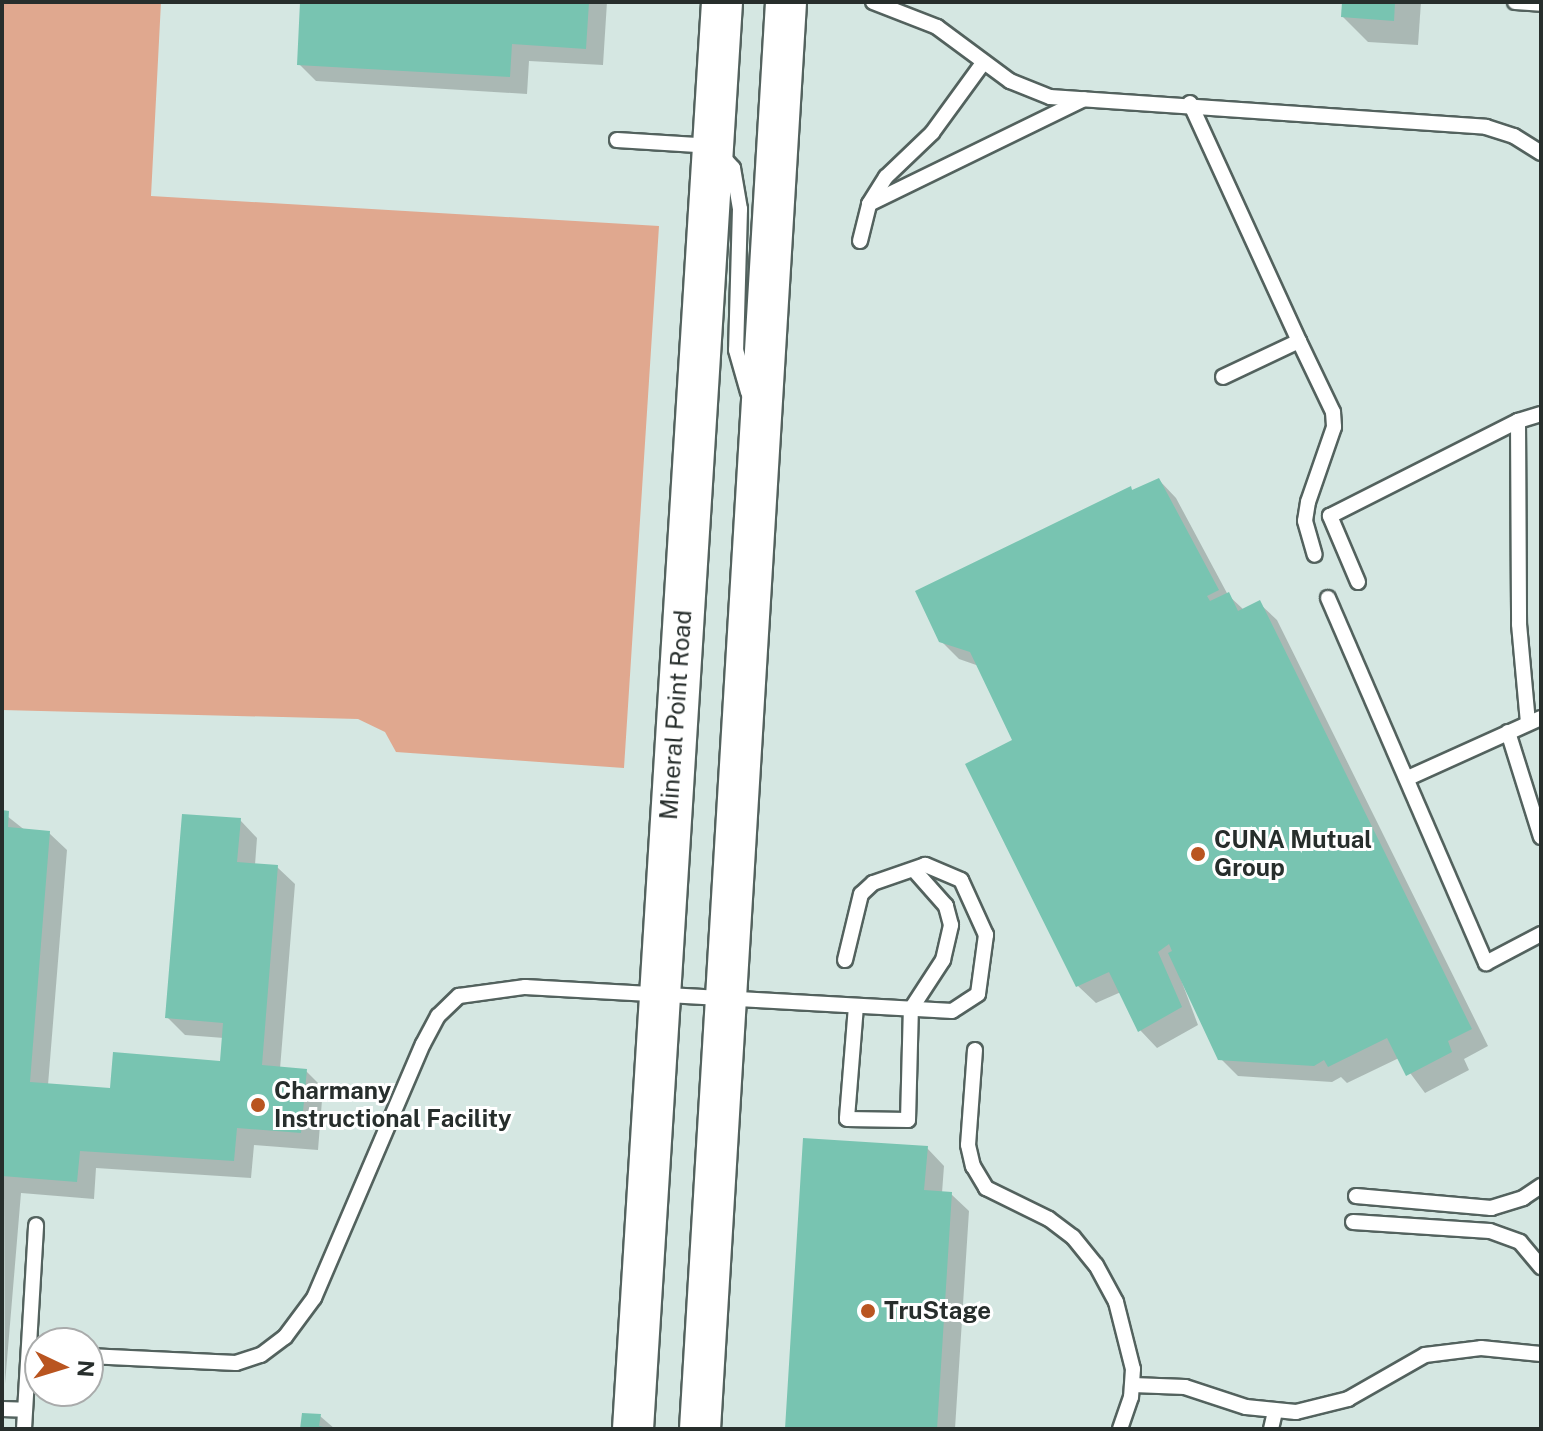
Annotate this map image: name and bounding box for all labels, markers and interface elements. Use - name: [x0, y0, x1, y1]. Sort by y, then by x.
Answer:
- street label: Mineral Point Road: [654, 609, 698, 821]
- place label: CUNA Mutual Group: [1214, 826, 1372, 882]
- marker: CUNA Mutual Group: [1189, 845, 1207, 863]
- place label: Charmany Instructional Facility: [274, 1077, 512, 1133]
- marker: Charmany Instructional Facility: [249, 1096, 267, 1114]
- place label: TruStage: [884, 1297, 991, 1325]
- marker: TruStage: [859, 1302, 877, 1320]
- north arrow: [24, 1327, 104, 1407]
- text: N: [72, 1359, 100, 1378]

